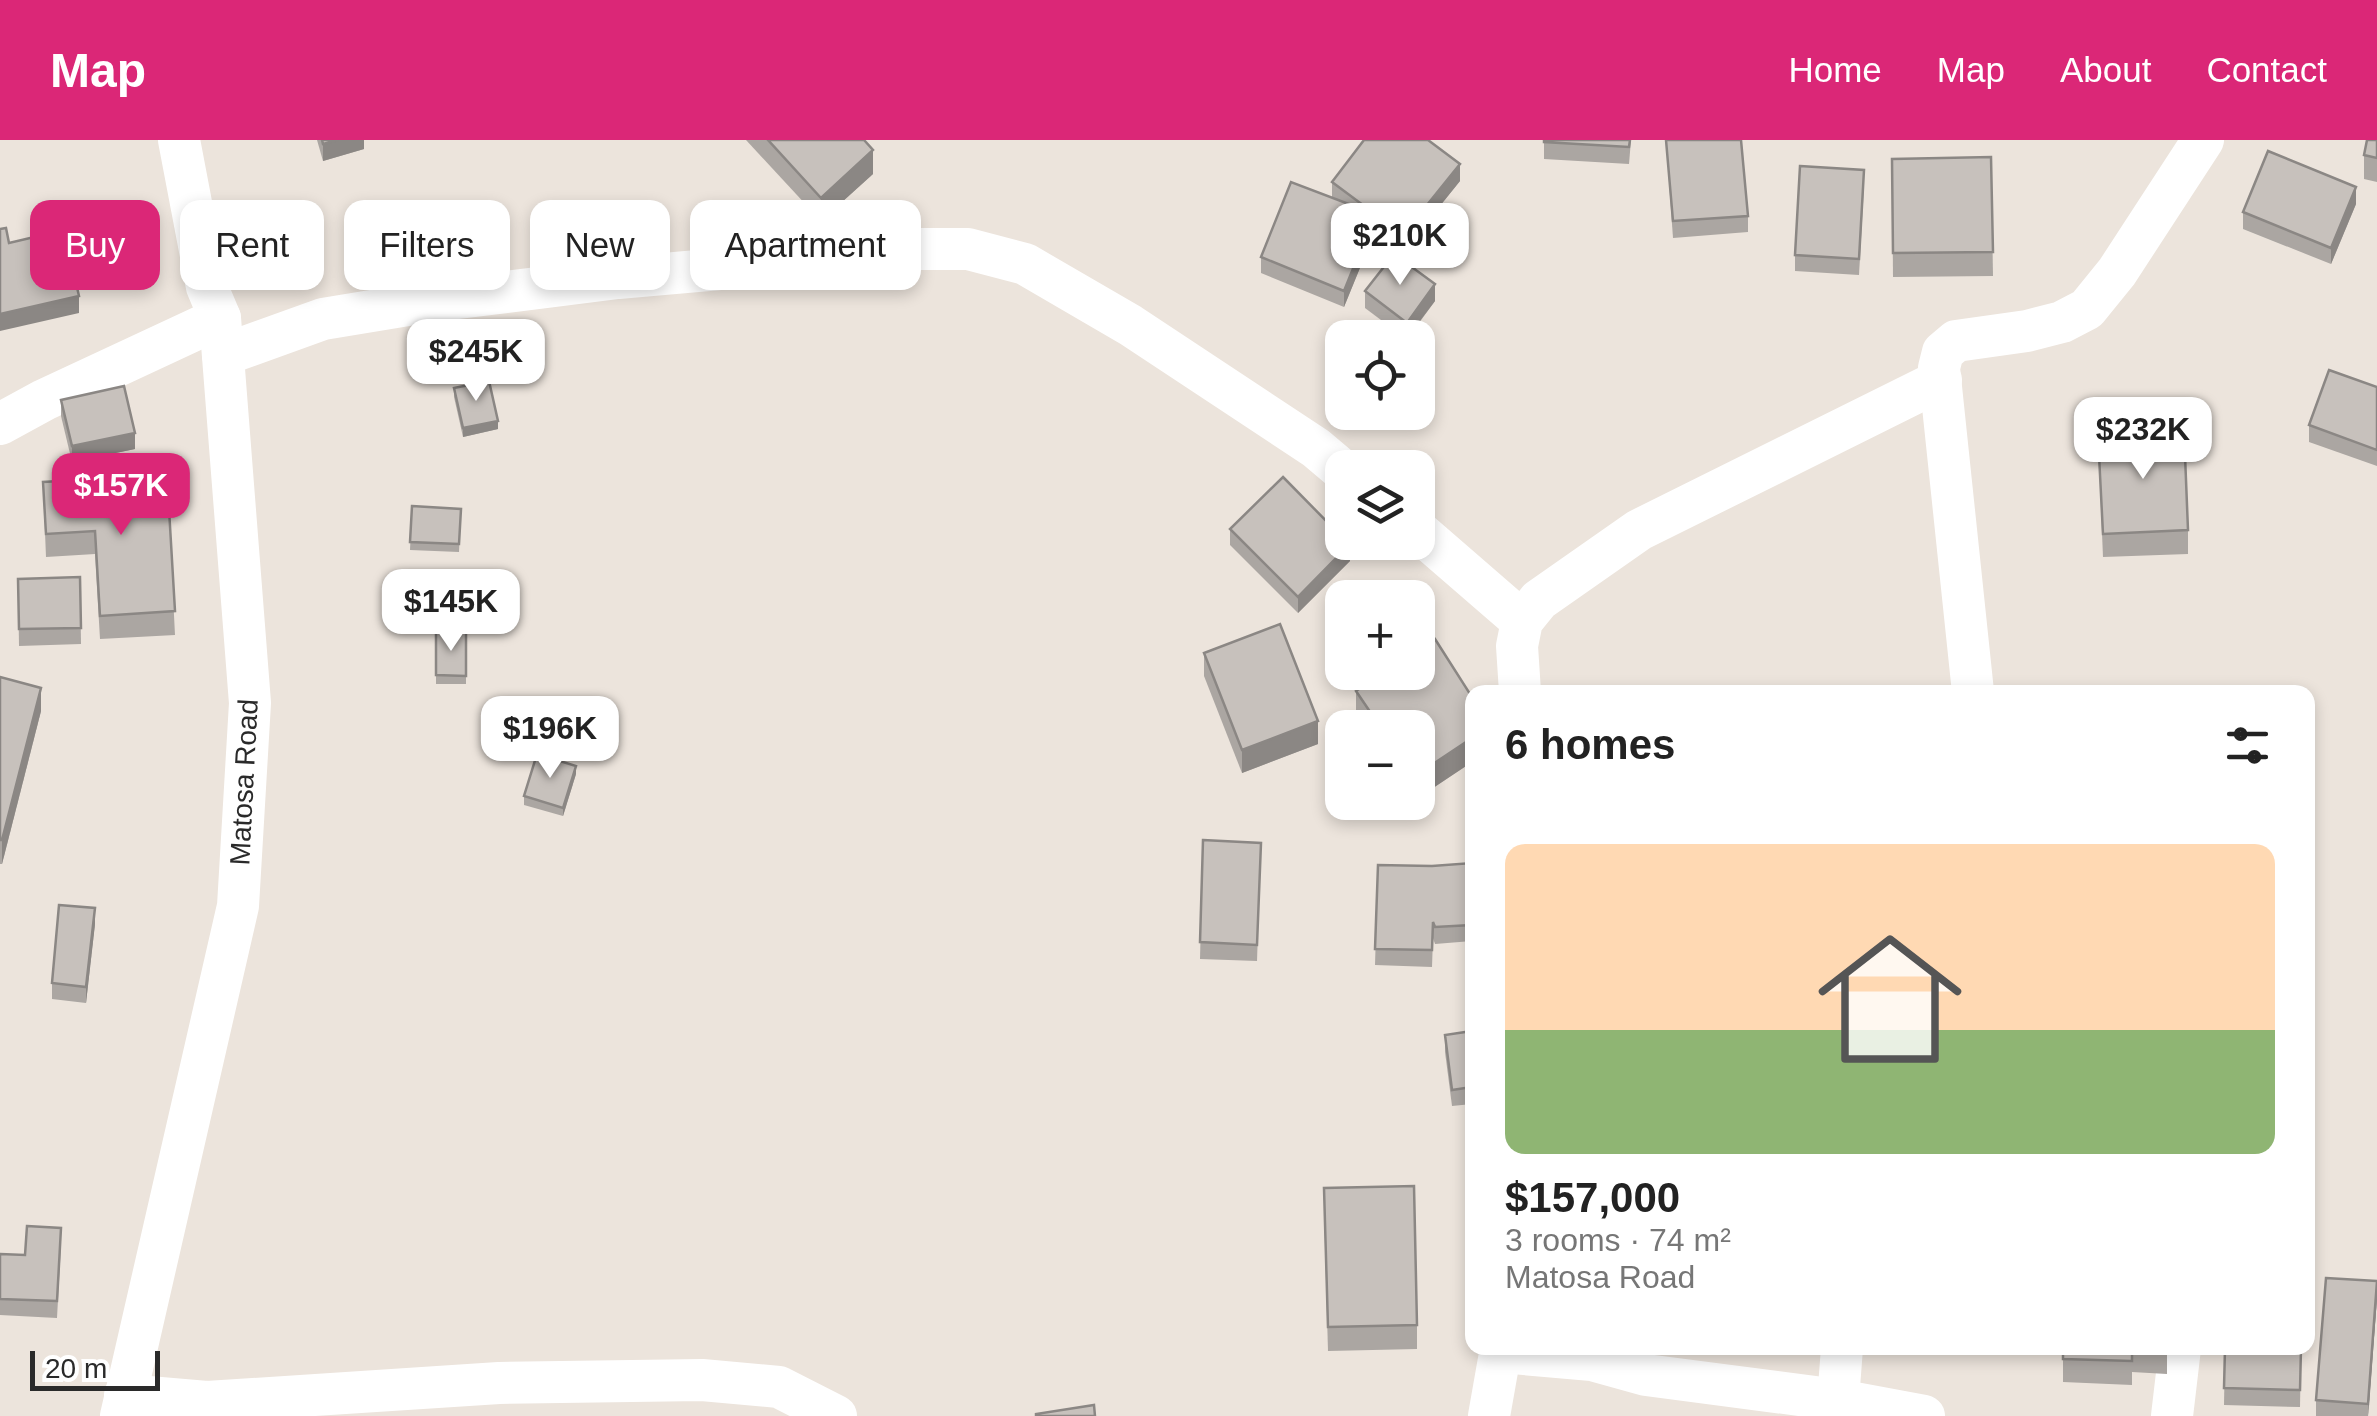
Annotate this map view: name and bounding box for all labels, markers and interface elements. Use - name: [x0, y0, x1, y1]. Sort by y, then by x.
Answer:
- text: Map: [50, 44, 146, 97]
- text: Home: [1788, 50, 1882, 89]
- text: Map: [1937, 50, 2005, 89]
- text: About: [2060, 50, 2151, 89]
- text: Contact: [2206, 50, 2327, 89]
- chip: Buy: [30, 200, 160, 290]
- chip: Rent: [180, 200, 324, 290]
- chip: Filters: [344, 200, 510, 290]
- chip: New: [530, 200, 670, 290]
- chip: Apartment: [690, 200, 921, 290]
- pin: $210K: [1330, 203, 1470, 288]
- text: $210K: [1353, 217, 1447, 253]
- pin: $245K: [406, 319, 546, 404]
- map controls: [1325, 320, 1435, 820]
- button: locate: [1325, 320, 1435, 430]
- text: $245K: [429, 333, 523, 369]
- pin: $232K: [2073, 397, 2213, 482]
- text: $232K: [2096, 411, 2190, 447]
- button: layers: [1325, 450, 1435, 560]
- pin: $157K: [51, 453, 191, 538]
- text: $157K: [74, 467, 168, 503]
- pin: $145K: [381, 569, 521, 654]
- button: +: [1325, 580, 1435, 690]
- text: $145K: [404, 583, 498, 619]
- pin: $196K: [480, 696, 620, 781]
- street label: Matosa Road: [224, 698, 264, 866]
- text: $196K: [503, 710, 597, 746]
- button: −: [1325, 710, 1435, 820]
- icon: filters: [2220, 718, 2275, 773]
- text: 6 homes: [1505, 721, 1675, 768]
- icon: home: [1800, 909, 1980, 1089]
- text: $157,000: [1505, 1174, 1680, 1221]
- text: 3 rooms · 74 m²: [1505, 1222, 1731, 1258]
- text: Matosa Road: [1505, 1259, 1695, 1295]
- scale bar: [30, 1346, 160, 1390]
- text: 20 m: [45, 1353, 107, 1384]

